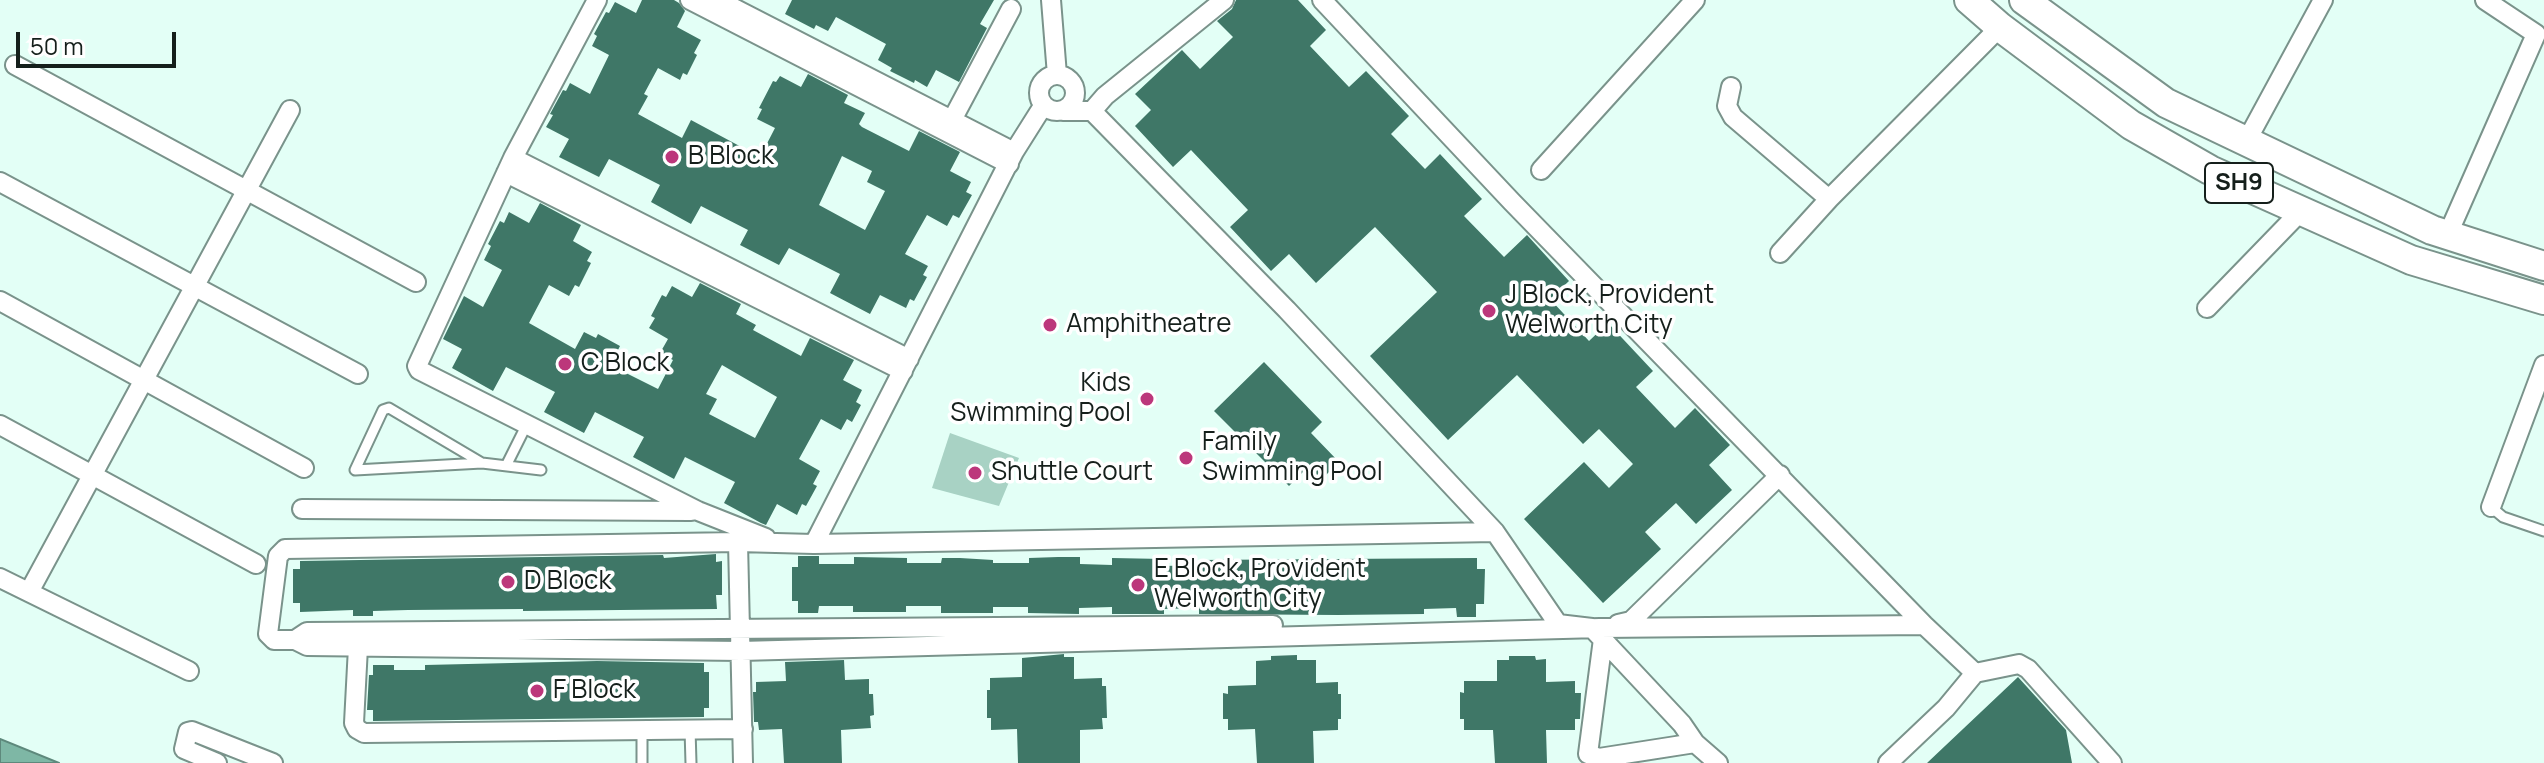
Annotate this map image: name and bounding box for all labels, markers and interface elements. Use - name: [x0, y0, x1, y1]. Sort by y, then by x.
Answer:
- scale bar: [20, 16, 180, 66]
- text: 50 m: [30, 29, 84, 62]
- place label: B Block: [688, 141, 774, 173]
- marker: B Block: [663, 148, 681, 166]
- road number: SH9: [2205, 163, 2273, 203]
- place label: J Block, Provident Welworth City: [1505, 280, 1714, 342]
- marker: J Block, Provident Welworth City: [1480, 302, 1498, 320]
- place label: Amphitheatre: [1066, 309, 1231, 341]
- marker: Amphitheatre: [1041, 316, 1059, 334]
- place label: C Block: [581, 348, 669, 380]
- marker: C Block: [556, 355, 574, 373]
- place label: Kids Swimming Pool: [950, 368, 1131, 430]
- marker: Kids Swimming Pool: [1138, 390, 1156, 408]
- place label: Family Swimming Pool: [1202, 427, 1383, 488]
- marker: Family Swimming Pool: [1177, 449, 1195, 467]
- place label: Shuttle Court: [991, 457, 1153, 489]
- marker: Shuttle Court: [966, 464, 984, 482]
- place label: E Block, Provident Welworth City: [1154, 554, 1366, 616]
- place label: D Block: [524, 566, 611, 598]
- marker: D Block: [499, 573, 517, 591]
- marker: E Block, Provident Welworth City: [1129, 576, 1147, 594]
- place label: F Block: [553, 675, 636, 707]
- marker: F Block: [528, 682, 546, 700]

